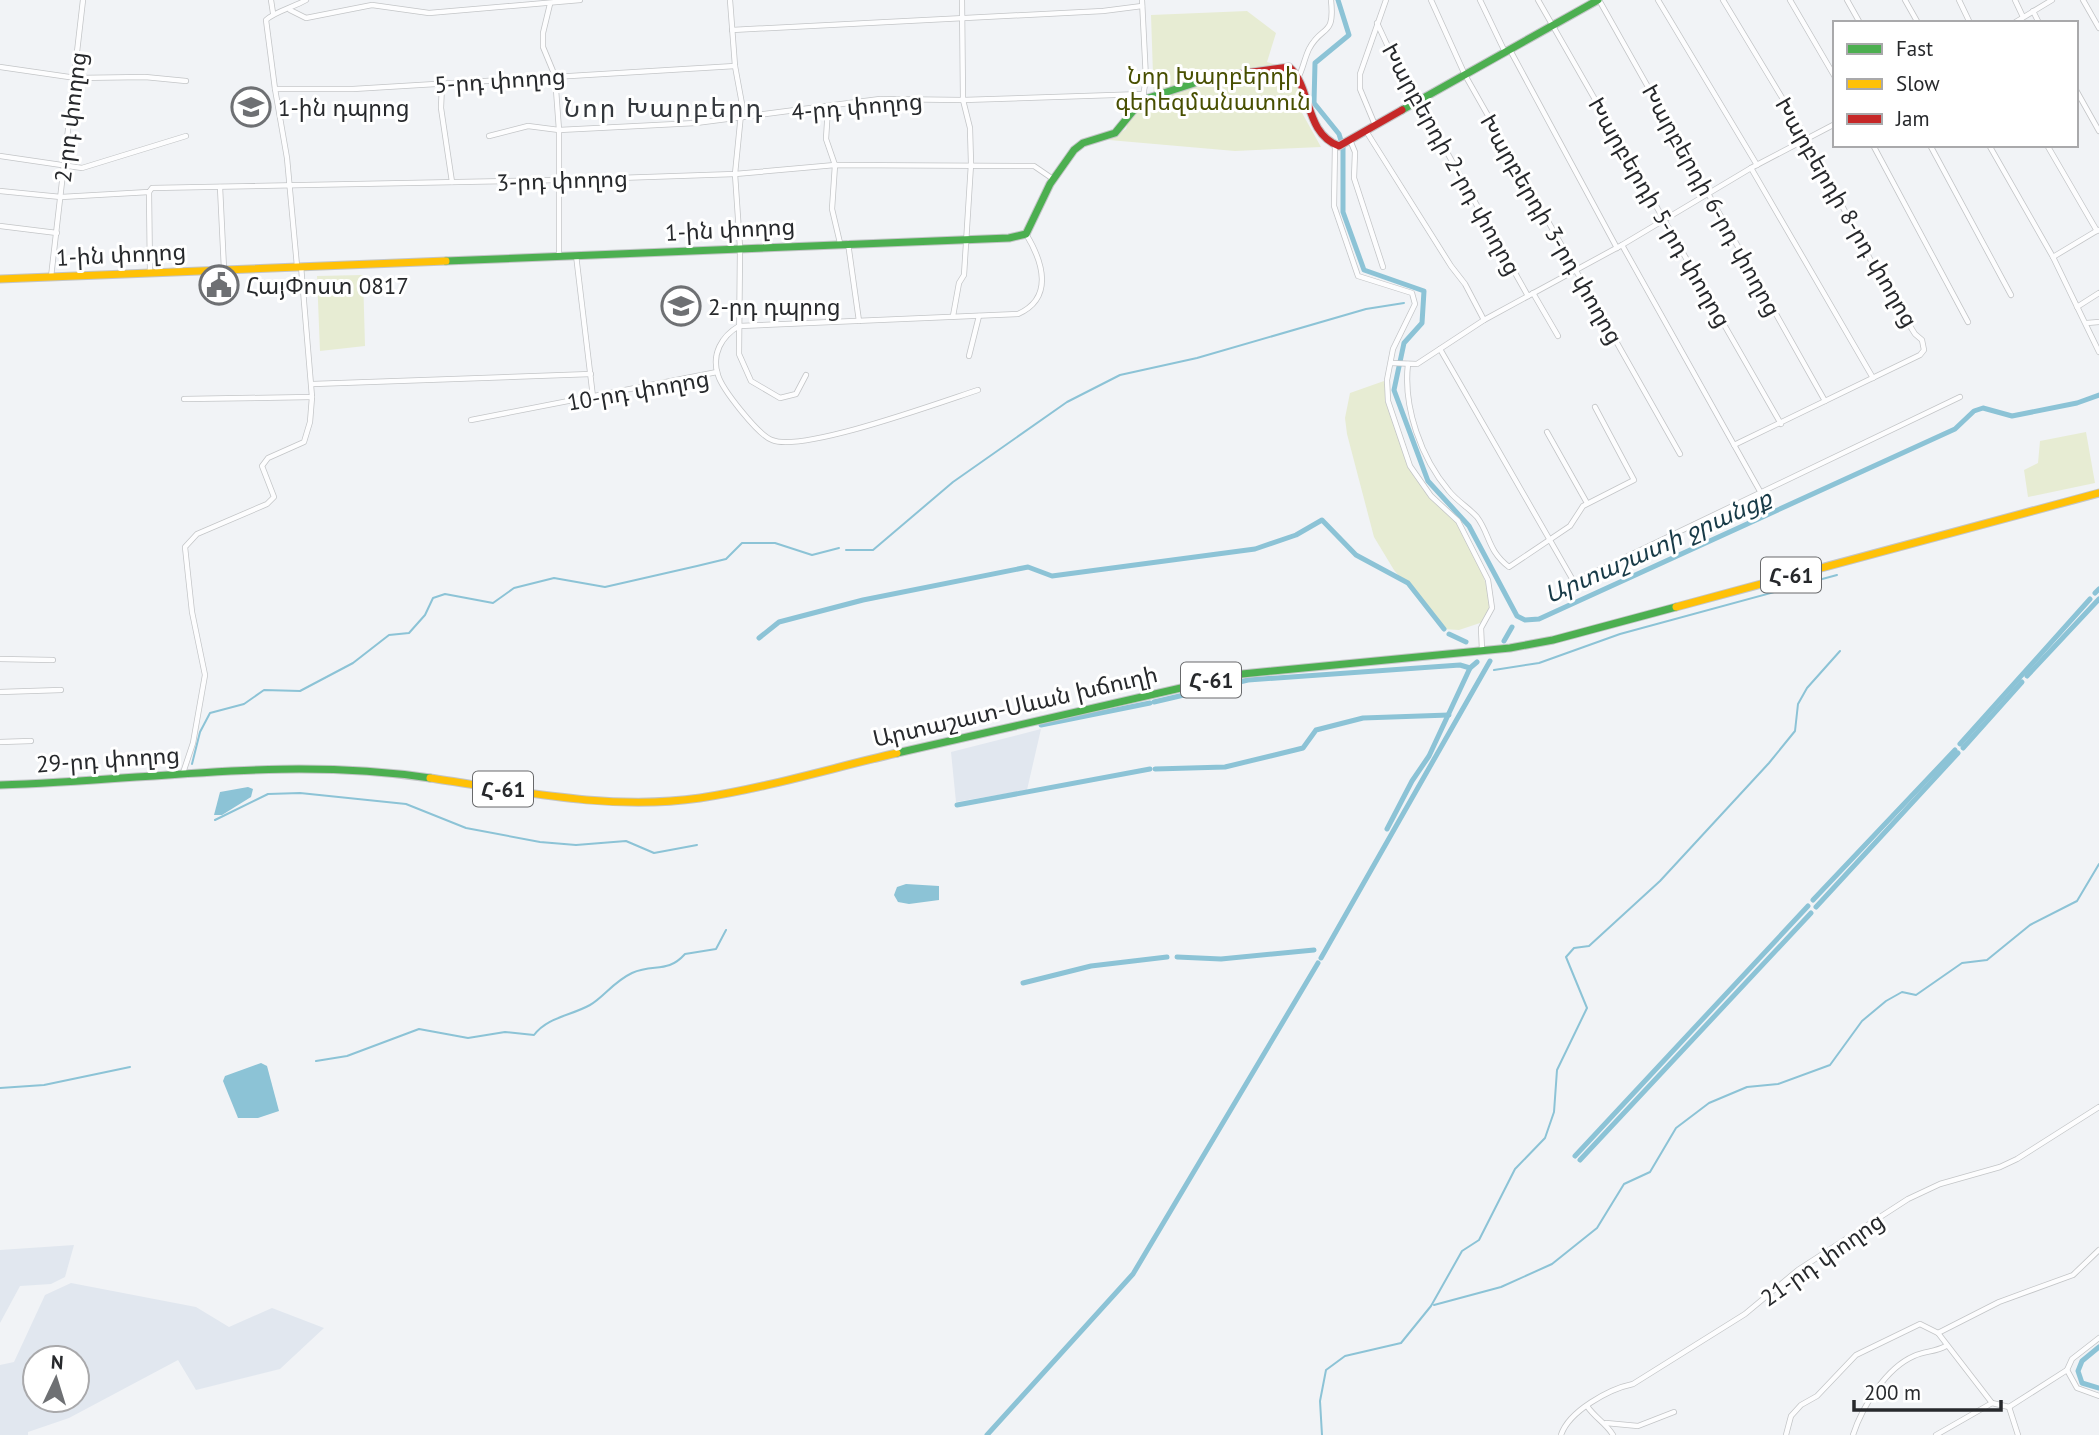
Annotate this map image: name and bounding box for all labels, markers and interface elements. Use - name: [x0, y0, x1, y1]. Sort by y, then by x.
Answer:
- legend: [1833, 21, 2078, 147]
- text: Fast: [1896, 35, 1933, 62]
- street label: Խարբերդի 2-րդ փողոց: [1376, 38, 1528, 280]
- street label: 2-րդ փողոց: [48, 50, 92, 184]
- street label: 5-րդ փողոց: [434, 61, 566, 99]
- park label: Նոր Խարբերդի գերեզմանատուն: [1115, 61, 1311, 116]
- text: Slow: [1896, 70, 1940, 97]
- street label: Խարբերդի 6-րդ փողոց: [1636, 79, 1788, 321]
- school or university icon: 1-ին դպրոց: [230, 86, 272, 128]
- street label: 4-րդ փողոց: [790, 86, 924, 126]
- district label: Նոր Խարբերդ: [564, 91, 764, 124]
- street label: Խարբերդի 5-րդ փողոց: [1582, 92, 1738, 332]
- street label: Խարբերդի 8-րդ փողոց: [1769, 92, 1925, 332]
- place label: 1-ին դպրոց: [278, 93, 410, 122]
- text: Jam: [1895, 105, 1930, 132]
- street label: Խարբերդի 3-րդ փողոց: [1474, 109, 1630, 349]
- street label: 3-րդ փողոց: [496, 163, 628, 197]
- street label: 1-ին փողոց: [664, 211, 796, 247]
- street label: 1-ին փողոց: [55, 236, 187, 272]
- public building icon: ՀայՓոստ 0817: [198, 264, 240, 306]
- place label: ՀայՓոստ 0817: [246, 271, 409, 300]
- school or university icon: 2-րդ դպրոց: [660, 285, 702, 327]
- place label: 2-րդ դպրոց: [708, 292, 841, 321]
- street label: 10-րդ փողոց: [565, 363, 711, 417]
- water label: Արտաշատի ջրանցք: [1539, 481, 1778, 610]
- road number: Հ-61: [1761, 558, 1821, 592]
- street label: Արտաշատ-Սևան խճուղի: [870, 659, 1160, 753]
- road number: Հ-61: [1181, 662, 1241, 698]
- street label: 29-րդ փողոց: [35, 740, 181, 778]
- road number: Հ-61: [473, 772, 533, 806]
- street label: 21-րդ փողոց: [1755, 1206, 1889, 1312]
- north arrow: [21, 1344, 91, 1414]
- text: N: [50, 1350, 64, 1374]
- scale bar: [1854, 1368, 2001, 1412]
- text: 200 m: [1864, 1379, 1921, 1406]

